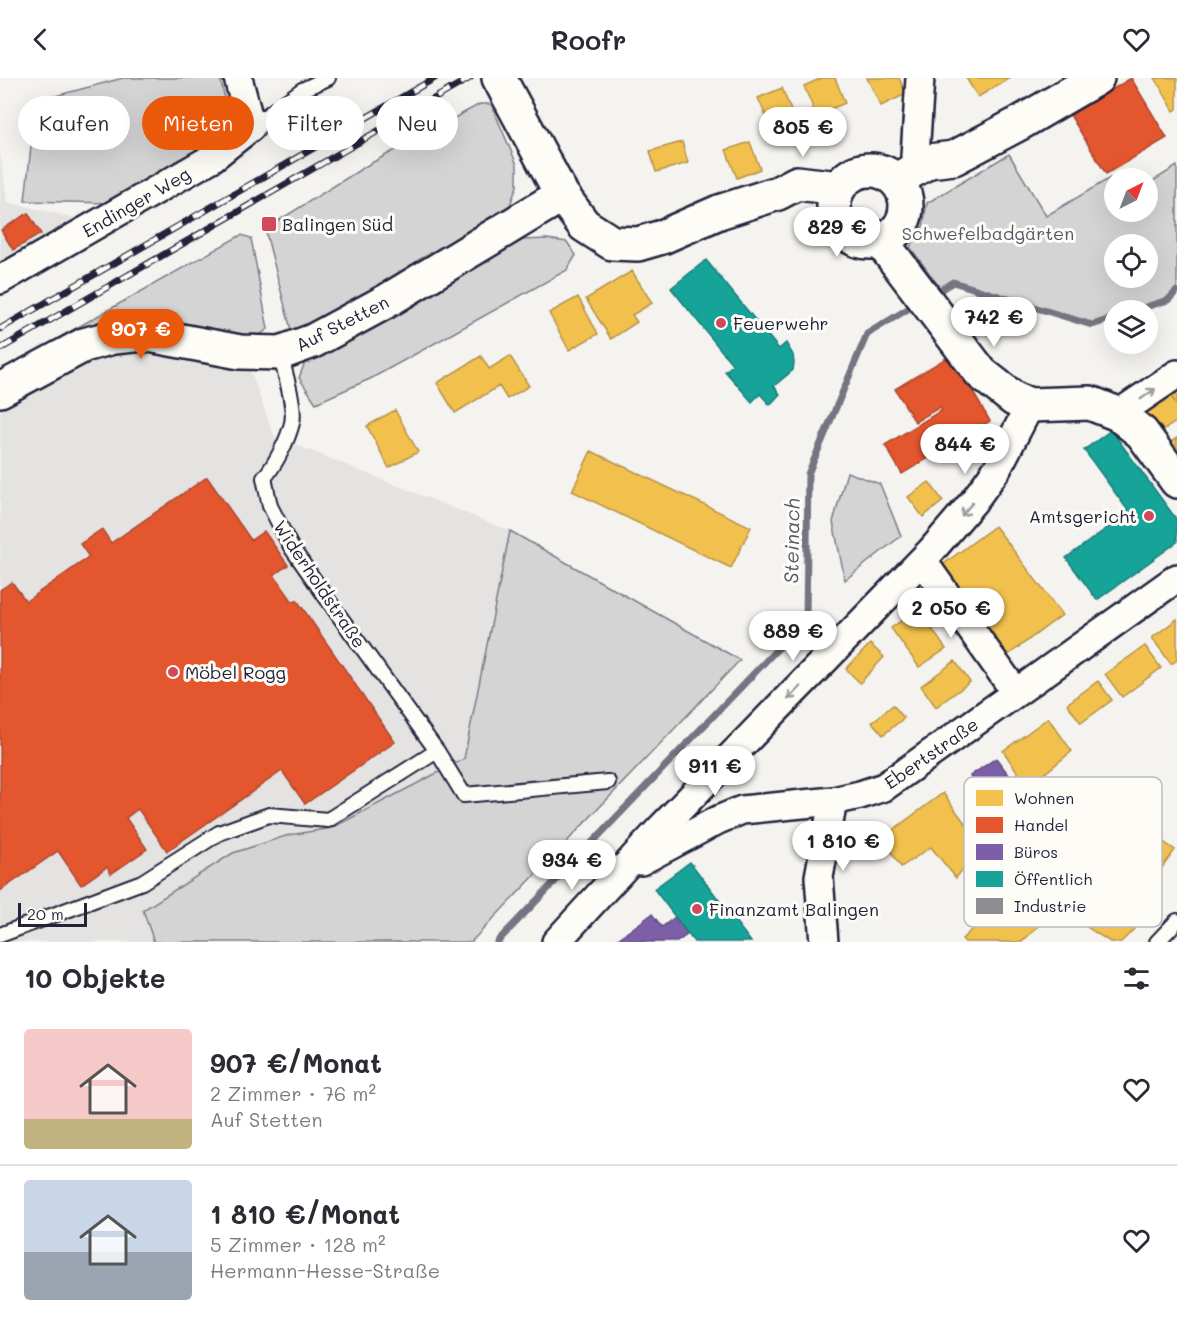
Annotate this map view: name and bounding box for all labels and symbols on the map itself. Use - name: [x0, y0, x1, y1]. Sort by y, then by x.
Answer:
- pin: 805 €: [761, 107, 845, 158]
- street label: Endinger Weg: [78, 161, 194, 243]
- north arrow: [1104, 168, 1158, 222]
- pin: 829 €: [795, 207, 879, 258]
- place label: Balingen Süd: [282, 212, 393, 236]
- marker: Balingen Süd: [260, 215, 278, 233]
- park label: Schwefelbadgärten: [902, 221, 1074, 245]
- street label: Auf Stetten: [291, 289, 393, 357]
- pin: 742 €: [952, 297, 1036, 348]
- pin: 907 €: [99, 309, 183, 360]
- place label: Feuerwehr: [733, 311, 829, 335]
- marker: Feuerwehr: [714, 316, 728, 330]
- one-way arrow: [1139, 388, 1155, 400]
- pin: 844 €: [923, 424, 1007, 475]
- water label: Steinach: [777, 498, 805, 584]
- one-way arrow: [961, 501, 974, 517]
- place label: Amtsgericht: [1029, 504, 1137, 528]
- marker: Amtsgericht: [1142, 509, 1156, 523]
- street label: Widerholdstraße: [268, 515, 372, 653]
- pin: 2 050 €: [896, 588, 1006, 639]
- pin: 889 €: [751, 611, 835, 662]
- place label: Möbel Rogg: [185, 660, 286, 684]
- marker: Möbel Rogg: [166, 665, 180, 679]
- one-way arrow: [787, 685, 801, 700]
- street label: Ebertstraße: [879, 712, 983, 794]
- pin: 911 €: [673, 746, 757, 797]
- legend: [964, 777, 1162, 927]
- text: Wohnen: [1014, 787, 1074, 808]
- text: Handel: [1014, 814, 1068, 835]
- pin: 1 810 €: [788, 821, 898, 872]
- pin: 934 €: [530, 840, 614, 891]
- text: Büros: [1014, 841, 1058, 862]
- text: Öffentlich: [1014, 868, 1092, 889]
- text: Industrie: [1014, 895, 1086, 916]
- place label: Finanzamt Balingen: [709, 897, 879, 921]
- scale bar: [18, 900, 87, 928]
- marker: Finanzamt Balingen: [690, 902, 704, 916]

